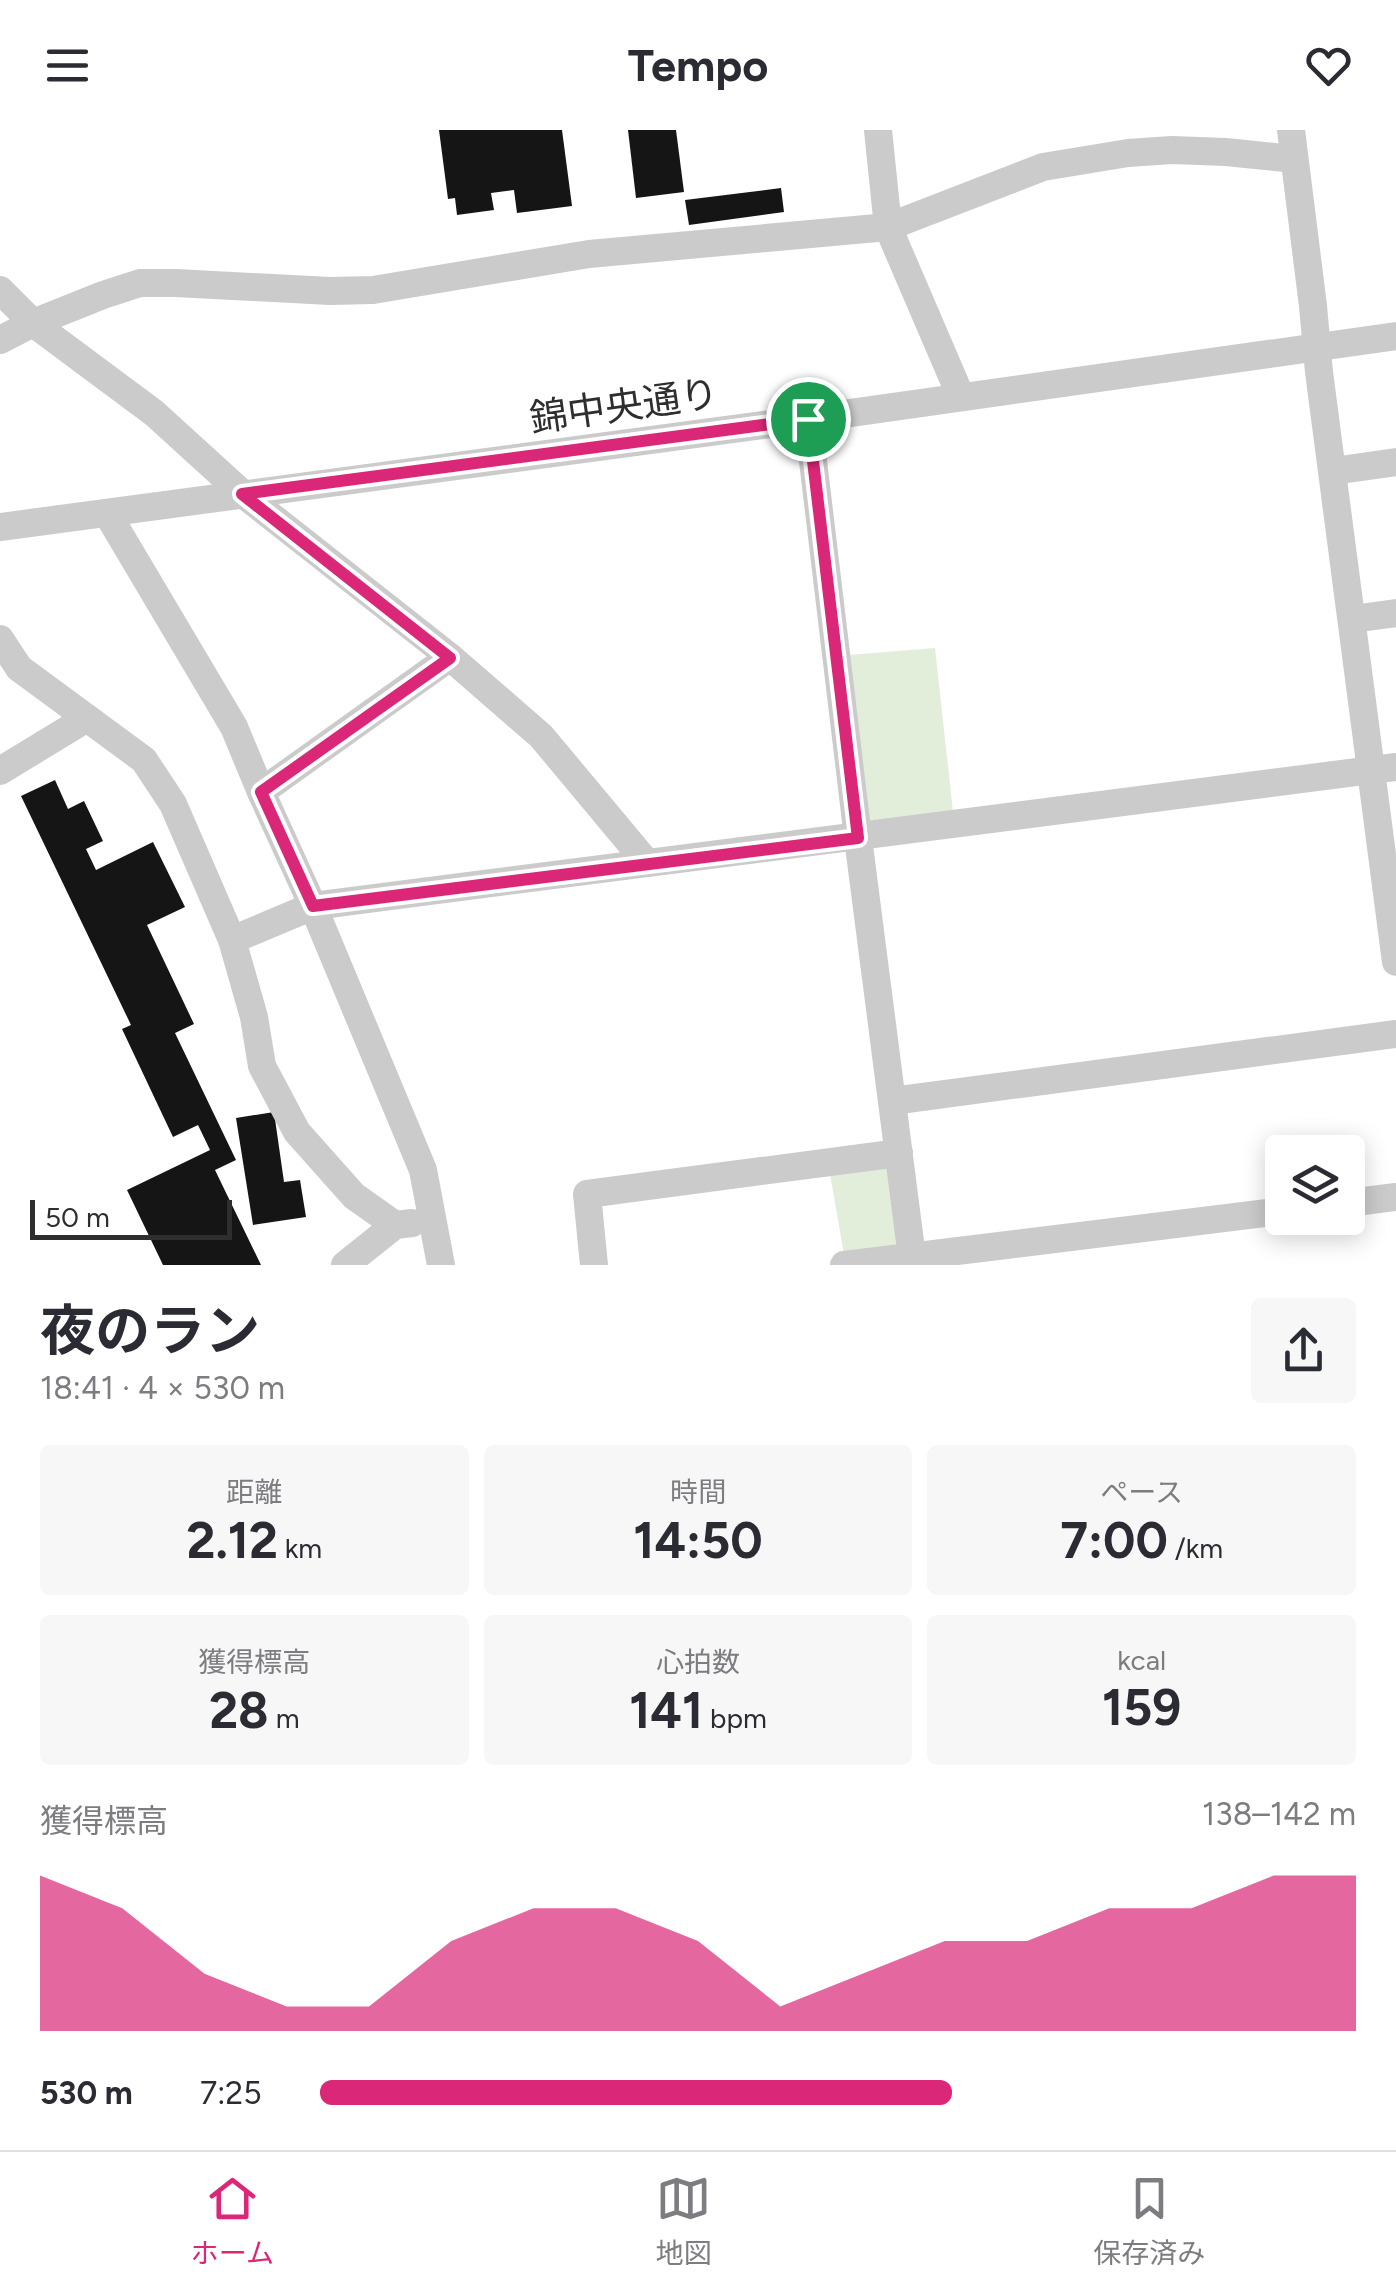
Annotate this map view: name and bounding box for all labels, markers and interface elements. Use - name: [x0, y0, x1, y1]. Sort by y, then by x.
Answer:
- icon: menu: [40, 38, 95, 93]
- text: Tempo: [628, 38, 768, 92]
- icon: heart: [1301, 38, 1356, 93]
- street label: 錦中央通り: [527, 370, 721, 442]
- pin: [766, 377, 851, 462]
- icon: arrive: [781, 392, 836, 447]
- map controls: [1265, 1135, 1365, 1235]
- button: layers: [1265, 1135, 1365, 1235]
- scale bar: [30, 1195, 232, 1240]
- text: 50 m: [45, 1200, 110, 1234]
- text: 夜のラン: [40, 1298, 260, 1364]
- button: share: [1251, 1298, 1356, 1403]
- text: 18:41 · 4 × 530 m: [40, 1369, 285, 1407]
- text: 距離: [226, 1475, 282, 1509]
- text: 時間: [670, 1475, 726, 1509]
- text: ペース: [1100, 1475, 1183, 1509]
- text: 2.12: [186, 1510, 278, 1571]
- text: 14:50: [633, 1510, 763, 1571]
- text: 7:00: [1060, 1510, 1168, 1571]
- text: km: [278, 1531, 322, 1565]
- text: /km: [1168, 1531, 1223, 1565]
- text: kcal: [1117, 1643, 1166, 1677]
- text: 獲得標高: [198, 1645, 310, 1679]
- text: 心拍数: [656, 1645, 740, 1679]
- text: 159: [1102, 1677, 1181, 1738]
- text: 28: [209, 1680, 269, 1741]
- text: 141: [629, 1680, 703, 1741]
- text: m: [269, 1701, 299, 1735]
- text: bpm: [703, 1701, 767, 1735]
- text: 138–142 m: [1202, 1795, 1356, 1833]
- text: 獲得標高: [40, 1802, 168, 1840]
- text: 530 m: [40, 2074, 133, 2112]
- text: 7:25: [200, 2074, 262, 2112]
- tab: ホーム: [191, 2171, 274, 2271]
- tab: 地図: [656, 2171, 712, 2271]
- tab: 保存済み: [1093, 2171, 1205, 2271]

